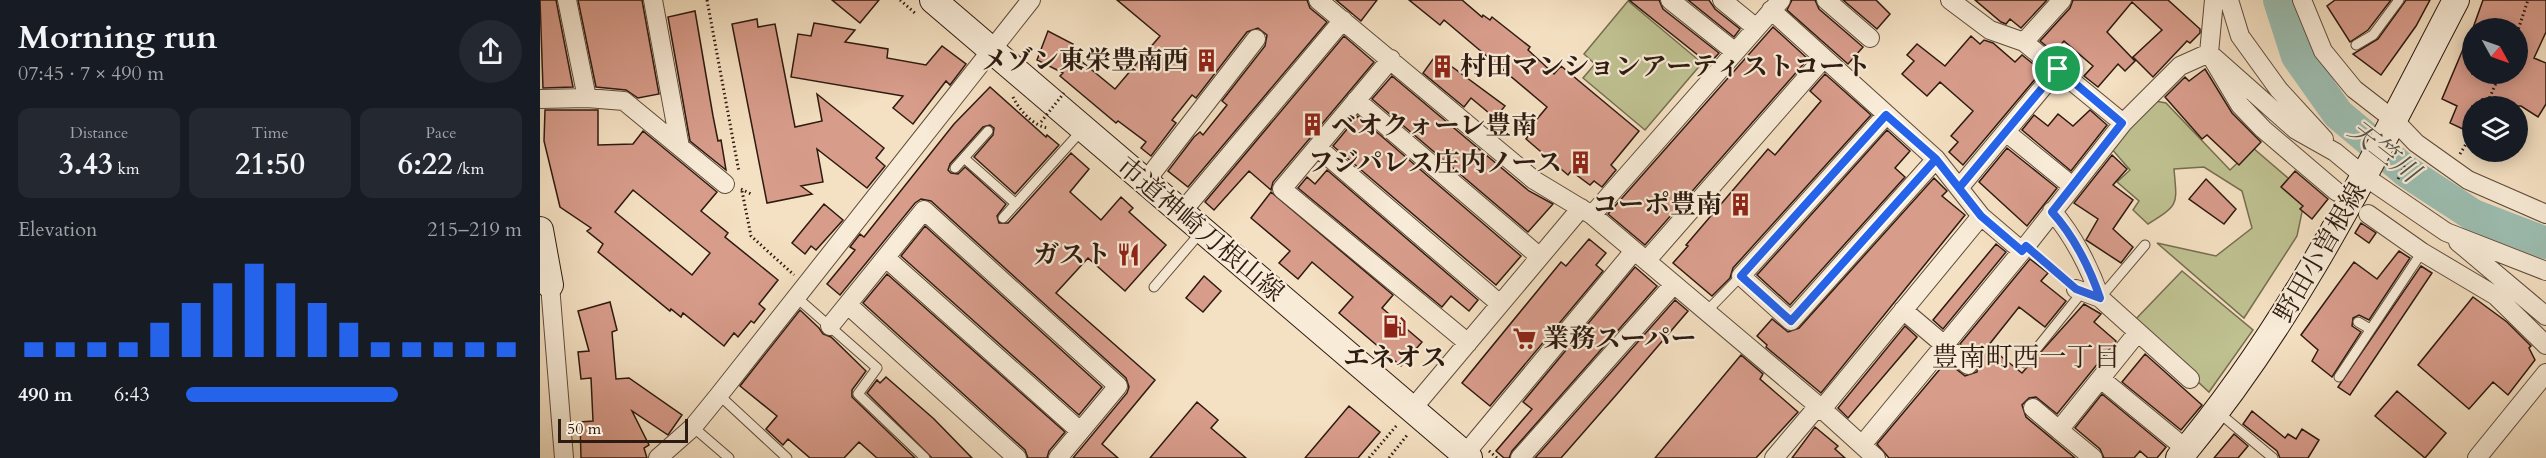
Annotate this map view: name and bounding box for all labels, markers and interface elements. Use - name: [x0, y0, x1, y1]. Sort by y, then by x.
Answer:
- text: Morning run: [18, 15, 218, 60]
- north arrow: [2462, 18, 2528, 84]
- map controls: [2462, 18, 2528, 162]
- button: share: [459, 20, 522, 83]
- place label: メゾン東栄豊南西: [982, 43, 1189, 78]
- pin: [2032, 43, 2083, 94]
- building icon: メゾン東栄豊南西: [1194, 47, 1220, 73]
- place label: 村田マンションアーティストコート: [1460, 49, 1871, 84]
- icon: arrive: [2041, 52, 2074, 85]
- building icon: 村田マンションアーティストコート: [1429, 53, 1455, 79]
- text: 07:45 · 7 × 490 m: [18, 60, 164, 87]
- button: layers: [2462, 96, 2528, 162]
- place label: ベオクォーレ豊南: [1331, 108, 1537, 143]
- building icon: ベオクォーレ豊南: [1300, 112, 1326, 138]
- water label: 天竺川: [2340, 112, 2429, 193]
- text: Distance: [70, 122, 128, 144]
- text: Time: [251, 122, 289, 144]
- text: Pace: [426, 122, 456, 144]
- text: 3.43: [58, 144, 113, 185]
- text: 21:50: [235, 144, 305, 185]
- text: 6:22: [398, 144, 453, 185]
- place label: フジパレス庄内ノース: [1308, 145, 1562, 180]
- street label: 市道神崎刀根山線: [1110, 149, 1292, 310]
- building icon: フジパレス庄内ノース: [1567, 149, 1593, 175]
- text: km: [113, 158, 140, 180]
- text: /km: [453, 158, 484, 180]
- street label: 野田小曽根線: [2266, 176, 2375, 329]
- place label: コーポ豊南: [1592, 187, 1722, 222]
- building icon: コーポ豊南: [1727, 191, 1753, 217]
- text: Elevation: [18, 216, 97, 243]
- text: 215–219 m: [427, 216, 522, 243]
- place label: ガスト: [1033, 237, 1111, 272]
- restaurant icon: ガスト: [1116, 241, 1142, 267]
- fuel station icon: エネオス: [1382, 313, 1408, 339]
- place label: 業務スーパー: [1543, 321, 1696, 356]
- supermarket icon: 業務スーパー: [1512, 325, 1538, 351]
- district label: 豊南町西一丁目: [1932, 339, 2121, 376]
- place label: エネオス: [1343, 340, 1447, 375]
- text: 490 m: [18, 381, 73, 408]
- text: 6:43: [114, 381, 150, 408]
- scale bar: [558, 416, 688, 444]
- text: 50 m: [567, 418, 601, 440]

